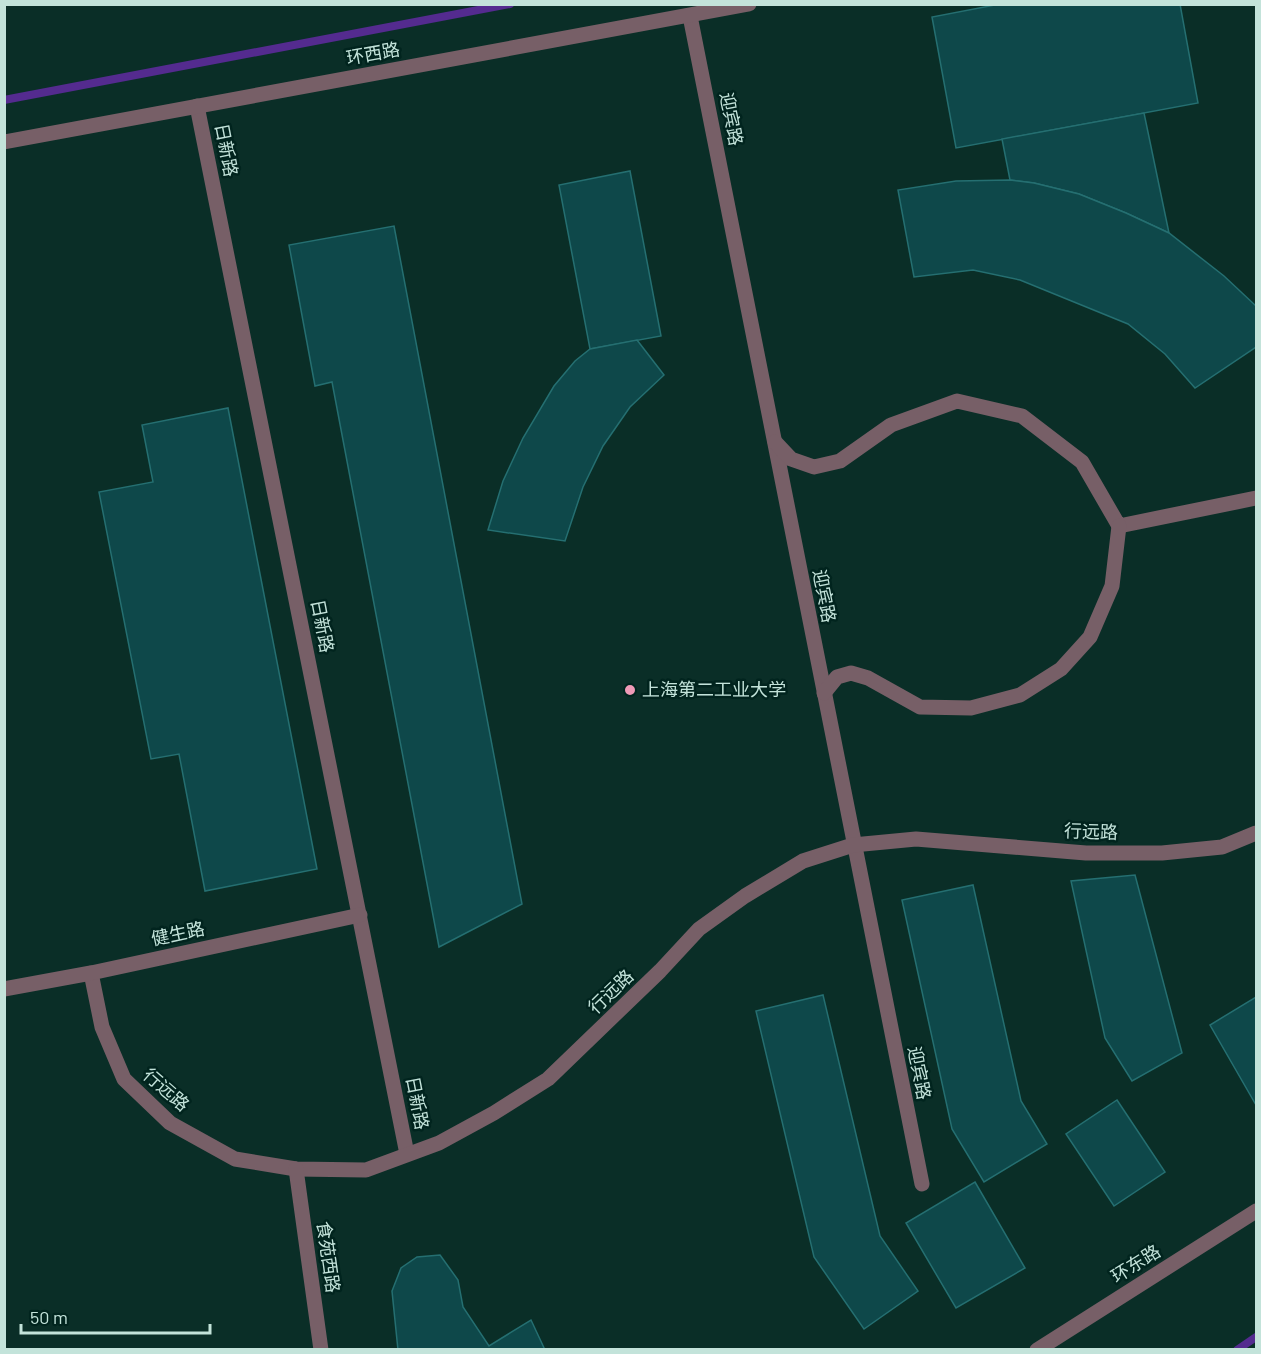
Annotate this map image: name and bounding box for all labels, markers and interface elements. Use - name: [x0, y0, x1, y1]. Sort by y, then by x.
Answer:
- street label: 环西路: [344, 37, 401, 69]
- street label: 迎宾路: [716, 90, 748, 147]
- street label: 日新路: [211, 121, 243, 178]
- street label: 迎宾路: [809, 567, 841, 624]
- street label: 日新路: [307, 597, 339, 654]
- place label: 上海第二工业大学: [642, 678, 786, 700]
- marker: 上海第二工业大学: [623, 683, 637, 697]
- street label: 行远路: [1064, 819, 1118, 843]
- street label: 健生路: [149, 917, 206, 949]
- street label: 行远路: [583, 965, 637, 1018]
- street label: 迎宾路: [904, 1044, 936, 1101]
- street label: 行远路: [139, 1063, 194, 1115]
- street label: 日新路: [402, 1074, 434, 1131]
- street label: 食苑西路: [313, 1220, 345, 1294]
- street label: 环东路: [1107, 1240, 1164, 1287]
- scale bar: [21, 1297, 210, 1335]
- text: 50 m: [30, 1306, 68, 1328]

